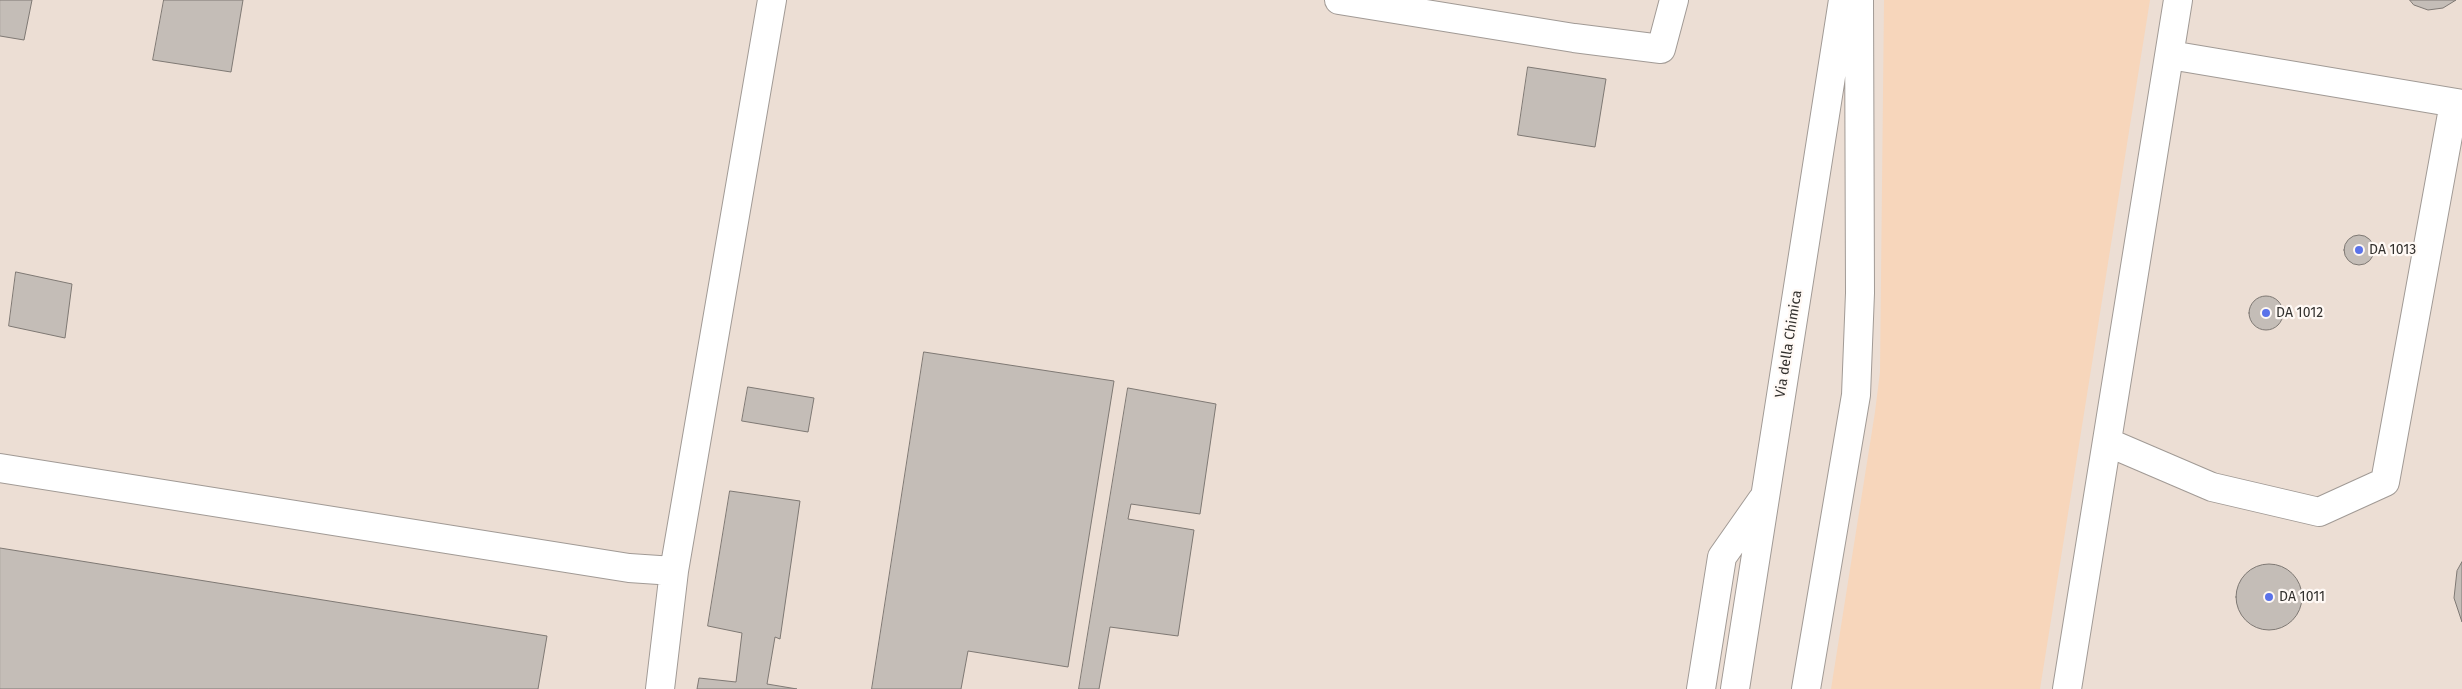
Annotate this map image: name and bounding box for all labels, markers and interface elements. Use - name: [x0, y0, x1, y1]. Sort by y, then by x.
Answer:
- place label: DA 1013: [2369, 242, 2416, 258]
- marker: DA 1013: [2353, 244, 2365, 256]
- street label: Via della Chimica: [1772, 289, 1806, 399]
- place label: DA 1012: [2276, 305, 2323, 321]
- marker: DA 1012: [2260, 307, 2272, 319]
- place label: DA 1011: [2279, 589, 2325, 605]
- marker: DA 1011: [2263, 591, 2275, 603]

